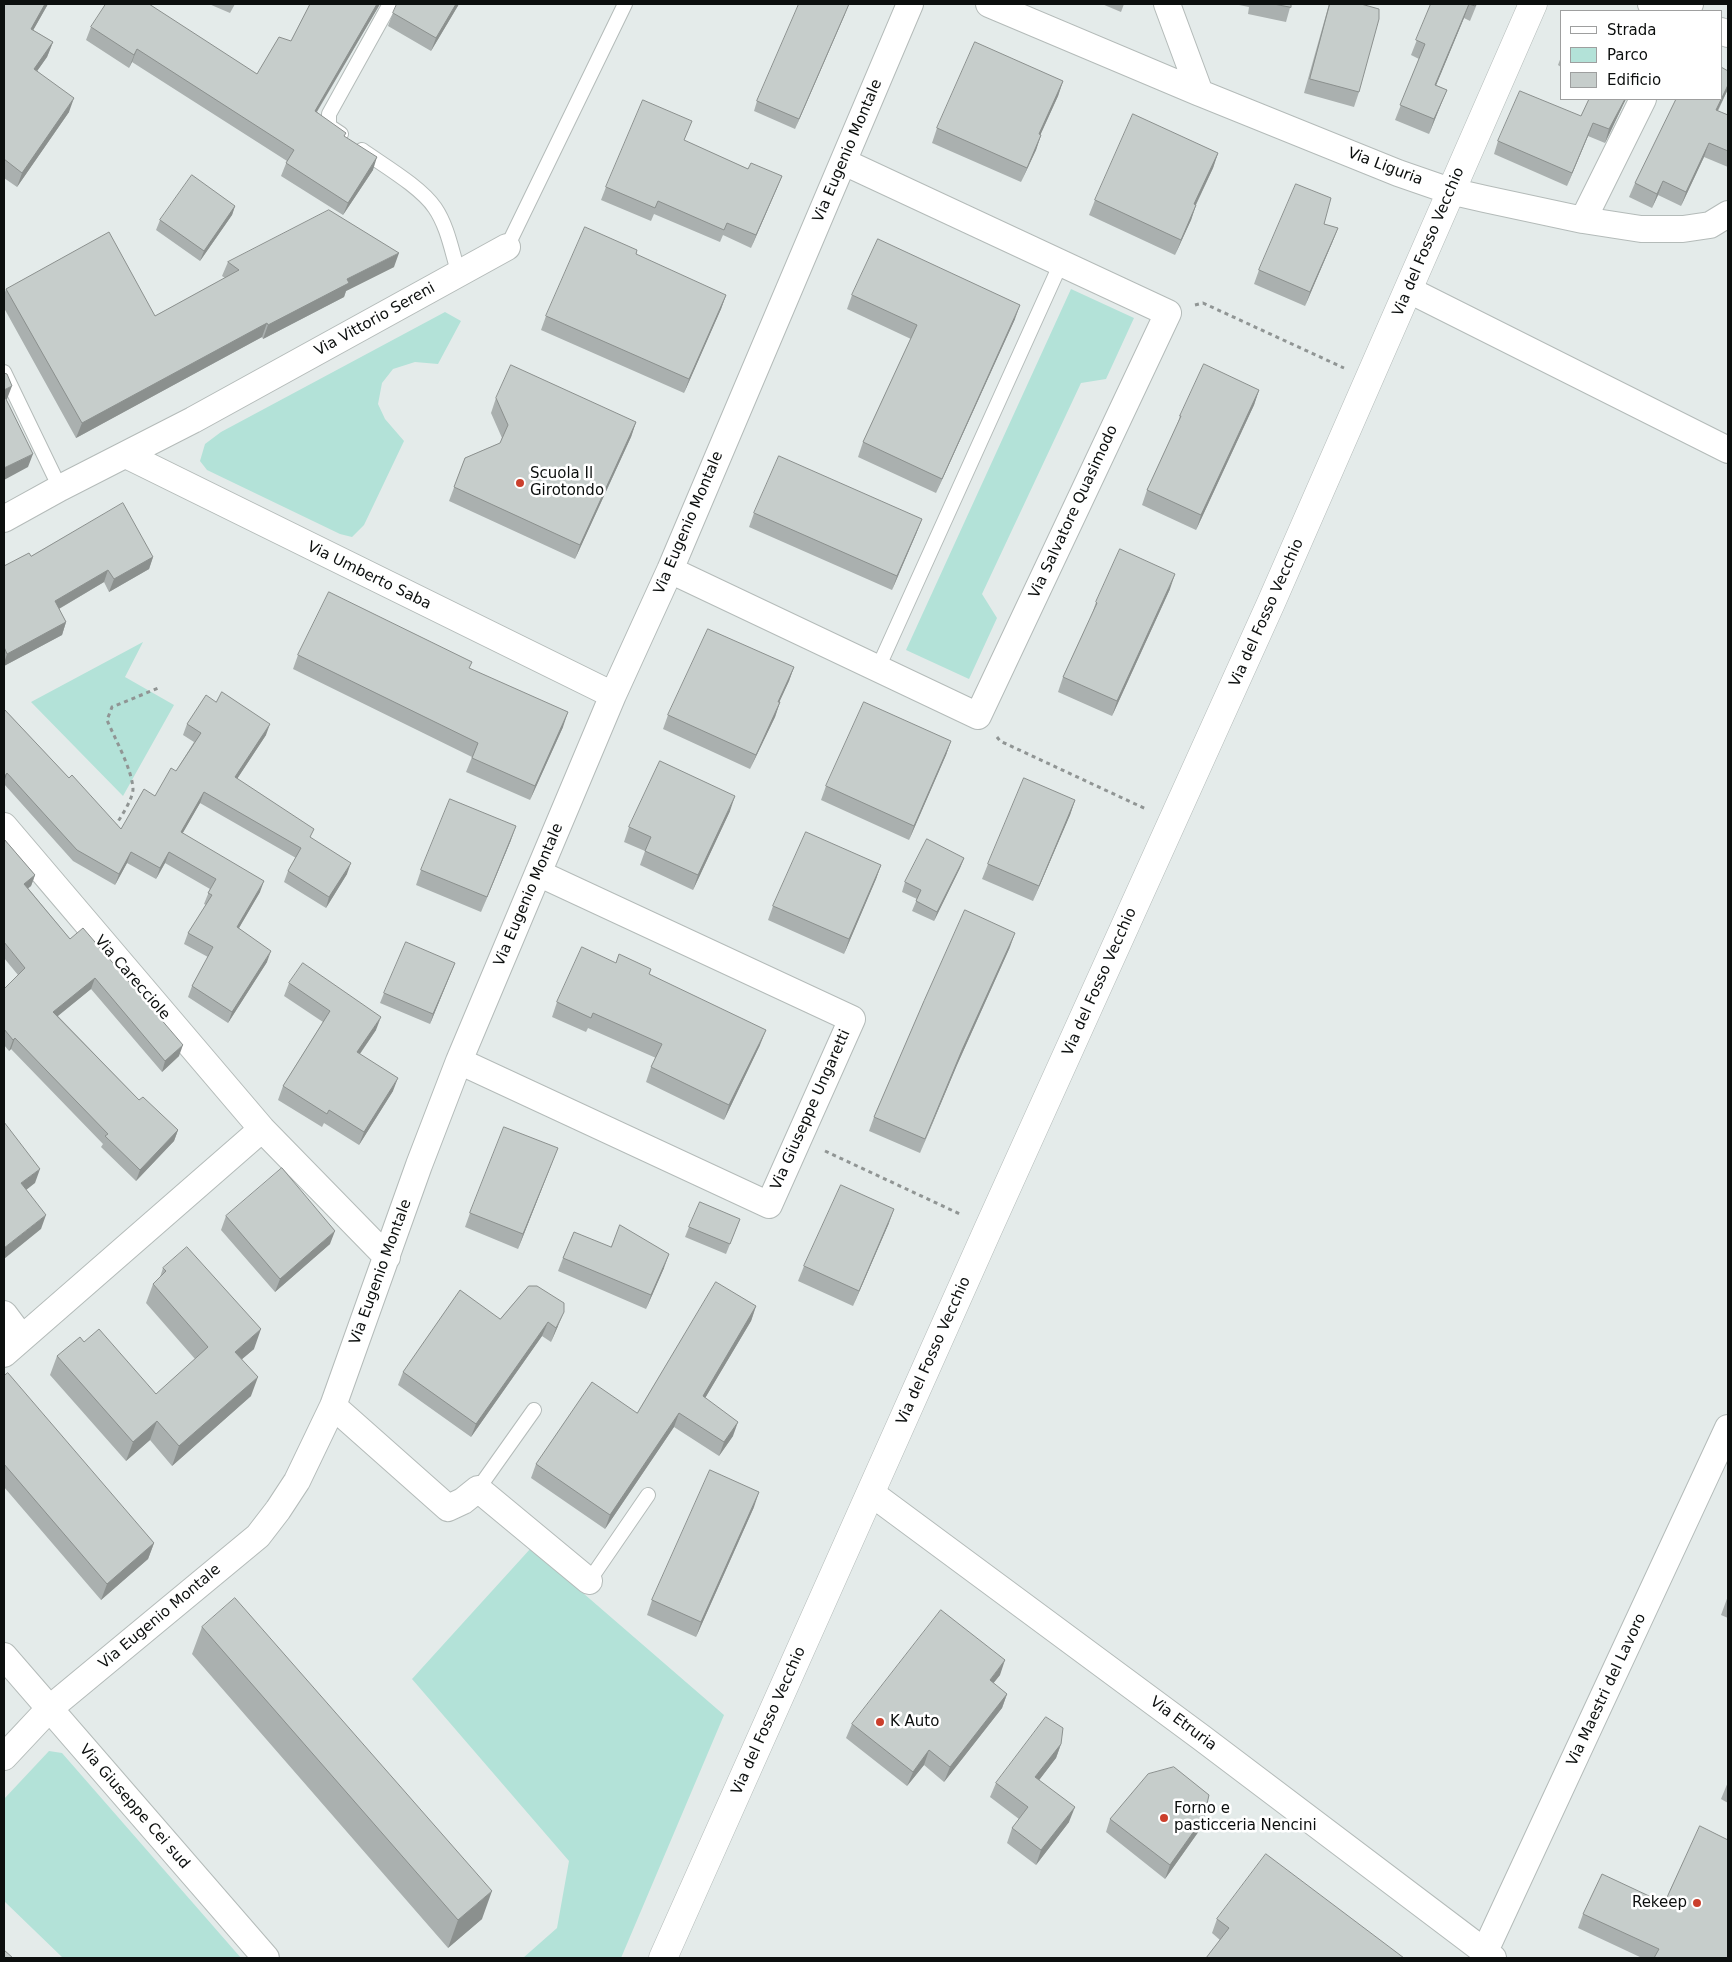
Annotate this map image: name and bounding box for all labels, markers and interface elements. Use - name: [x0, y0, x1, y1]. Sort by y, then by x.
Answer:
- legend: [1560, 10, 1722, 100]
- text: Strada: [1607, 21, 1656, 39]
- text: Parco: [1607, 46, 1648, 64]
- text: Edificio: [1607, 71, 1661, 89]
- street label: Via Eugenio Montale: [810, 77, 886, 225]
- street label: Via Liguria: [1345, 144, 1425, 190]
- street label: Via del Fosso Vecchio: [1389, 165, 1469, 319]
- street label: Via Vittorio Sereni: [312, 279, 438, 361]
- street label: Via Salvatore Quasimodo: [1026, 423, 1122, 601]
- street label: Via Eugenio Montale: [651, 449, 727, 597]
- place label: Scuola Il Girotondo: [530, 465, 604, 500]
- marker: Scuola Il Girotondo: [514, 477, 526, 489]
- street label: Via del Fosso Vecchio: [1226, 536, 1308, 690]
- street label: Via Umberto Saba: [304, 538, 434, 614]
- street label: Via Eugenio Montale: [491, 821, 567, 969]
- street label: Via del Fosso Vecchio: [1059, 905, 1141, 1059]
- street label: Via Carecciole: [90, 932, 174, 1024]
- street label: Via Giuseppe Ungaretti: [767, 1027, 855, 1193]
- street label: Via Eugenio Montale: [346, 1197, 416, 1347]
- street label: Via del Fosso Vecchio: [893, 1274, 975, 1428]
- street label: Via Eugenio Montale: [95, 1561, 225, 1673]
- street label: Via Maestri del Lavoro: [1564, 1611, 1650, 1769]
- street label: Via del Fosso Vecchio: [728, 1644, 810, 1798]
- street label: Via Etruria: [1146, 1693, 1220, 1755]
- place label: K Auto: [890, 1713, 939, 1731]
- marker: K Auto: [874, 1716, 886, 1728]
- street label: Via Giuseppe Cei sud: [75, 1741, 193, 1873]
- place label: Forno e pasticceria Nencini: [1174, 1800, 1317, 1835]
- marker: Forno e pasticceria Nencini: [1158, 1812, 1170, 1824]
- place label: Rekeep: [1632, 1894, 1687, 1912]
- marker: Rekeep: [1691, 1897, 1703, 1909]

